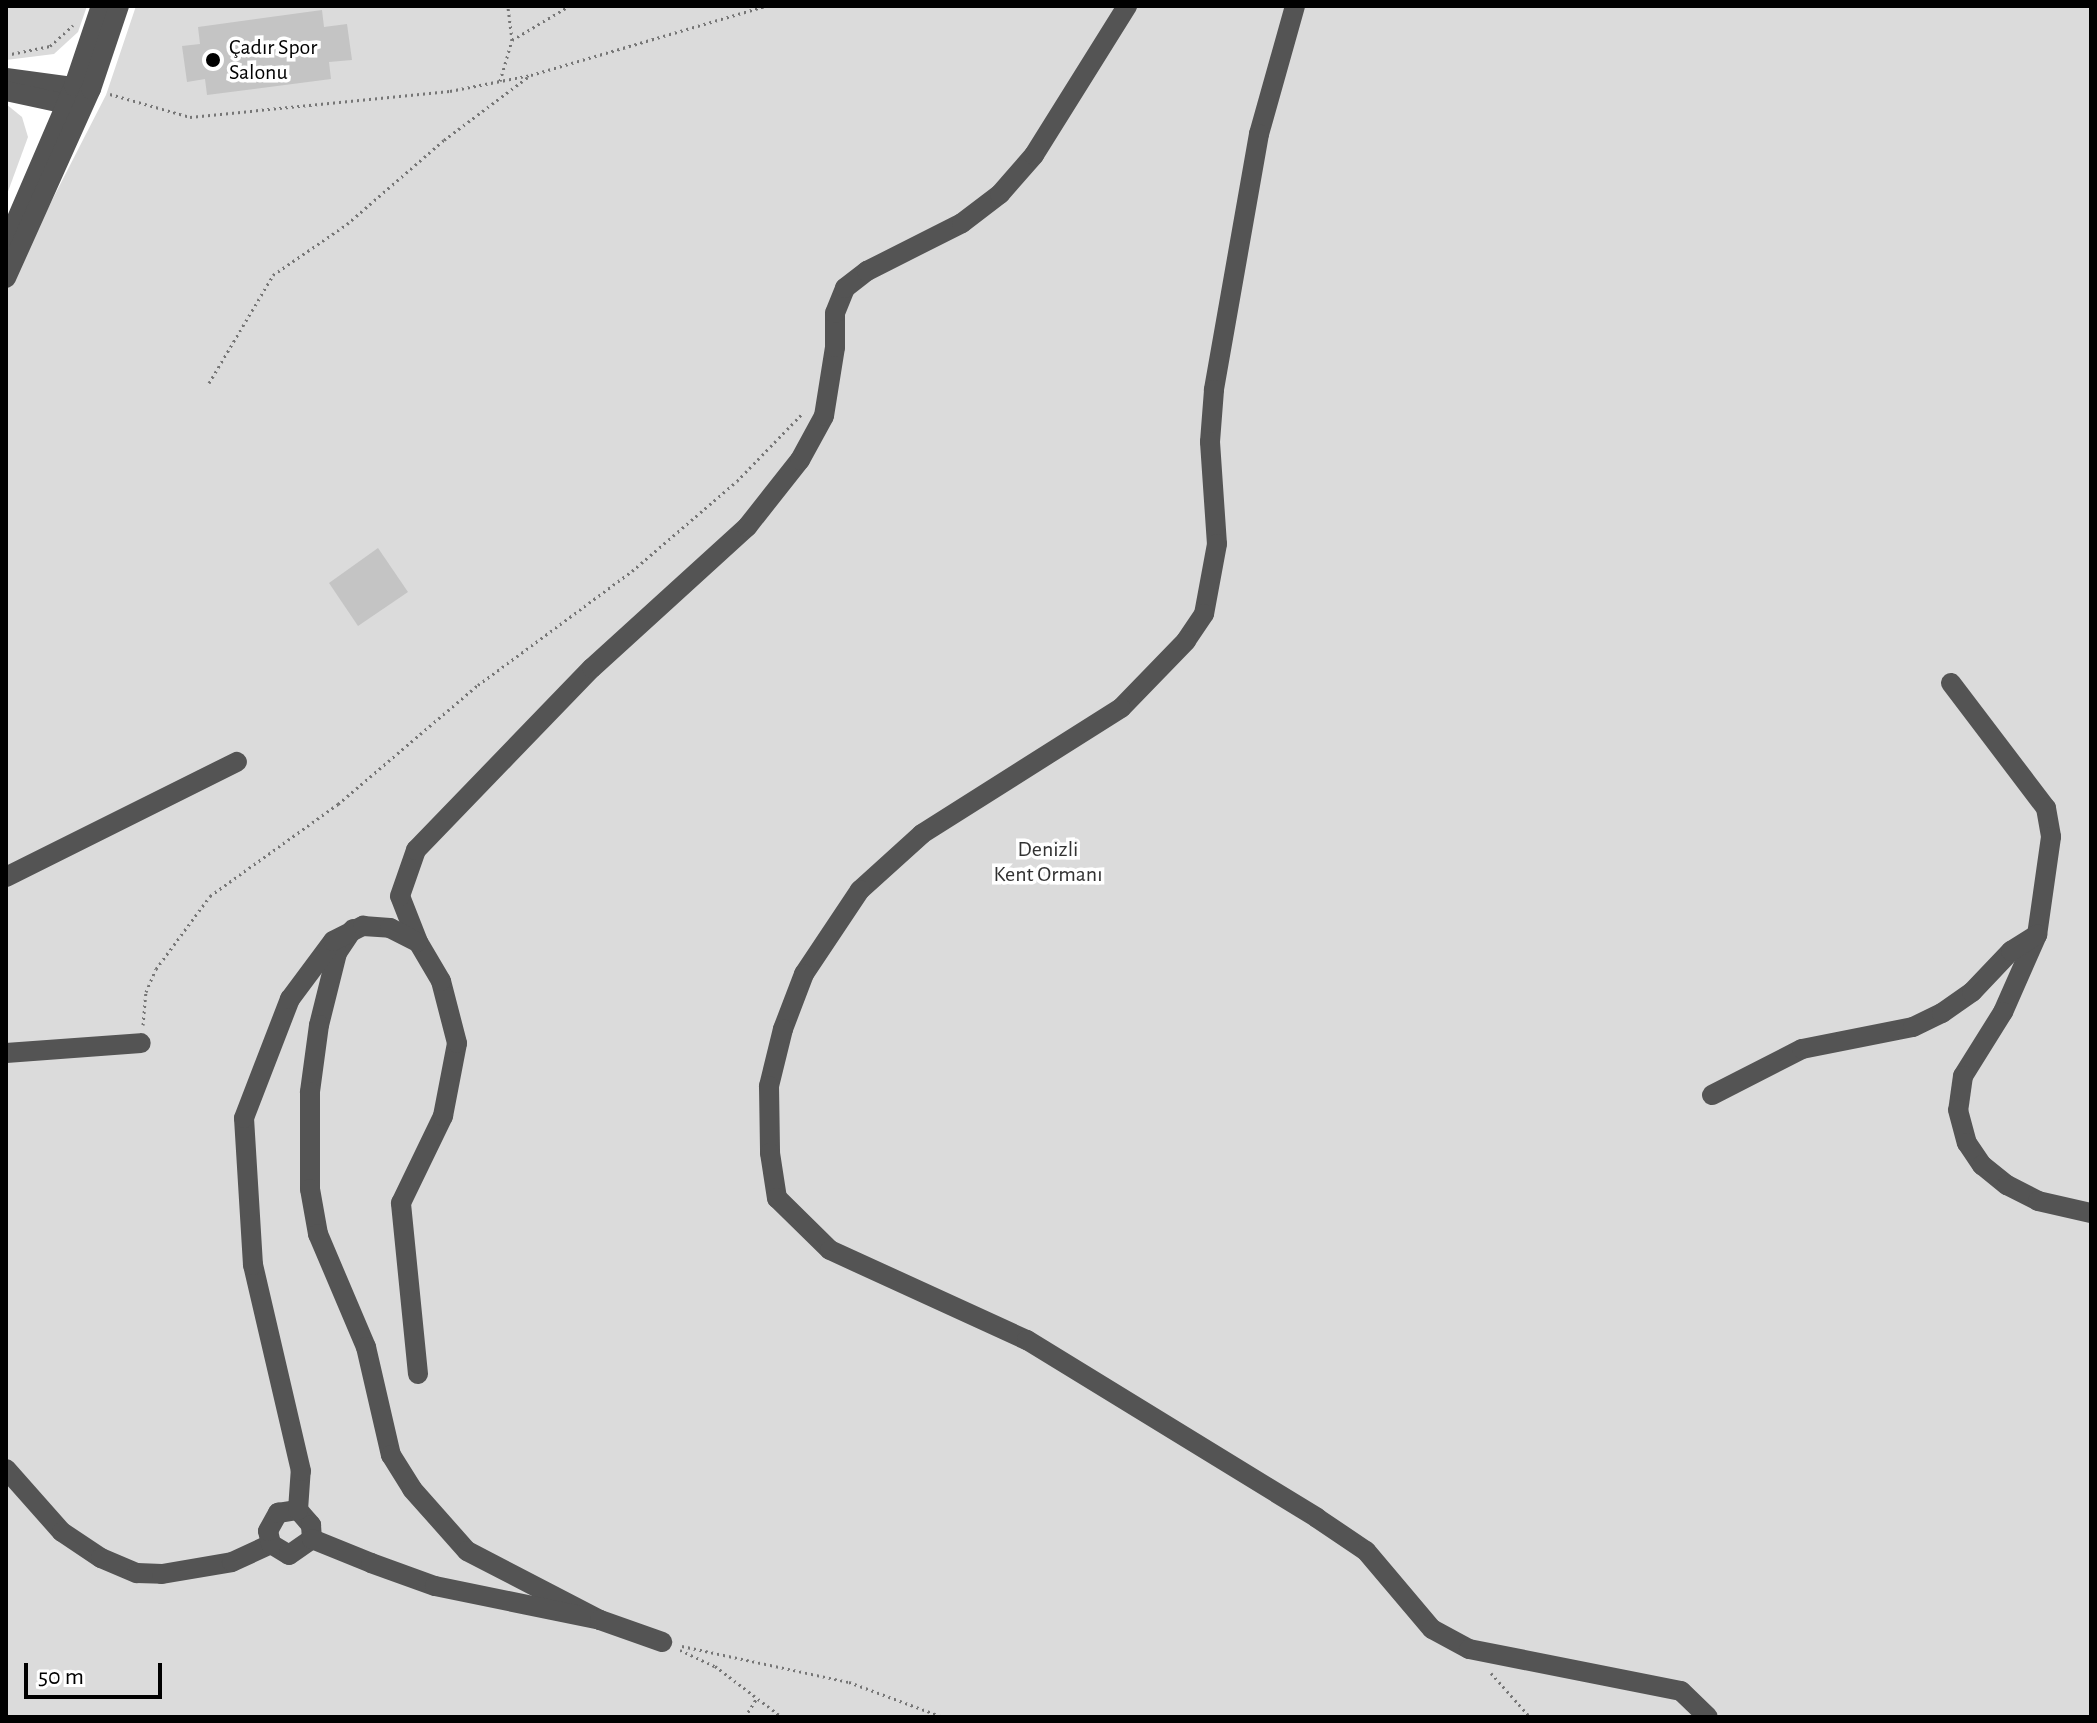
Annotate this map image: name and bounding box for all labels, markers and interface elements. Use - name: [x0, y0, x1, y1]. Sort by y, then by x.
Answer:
- place label: Çadır Spor Salonu: [229, 34, 317, 86]
- marker: Çadır Spor Salonu: [204, 51, 222, 69]
- park label: Denizli Kent Ormanı: [994, 836, 1102, 888]
- scale bar: [28, 1647, 166, 1697]
- text: 50 m: [38, 1665, 84, 1689]

